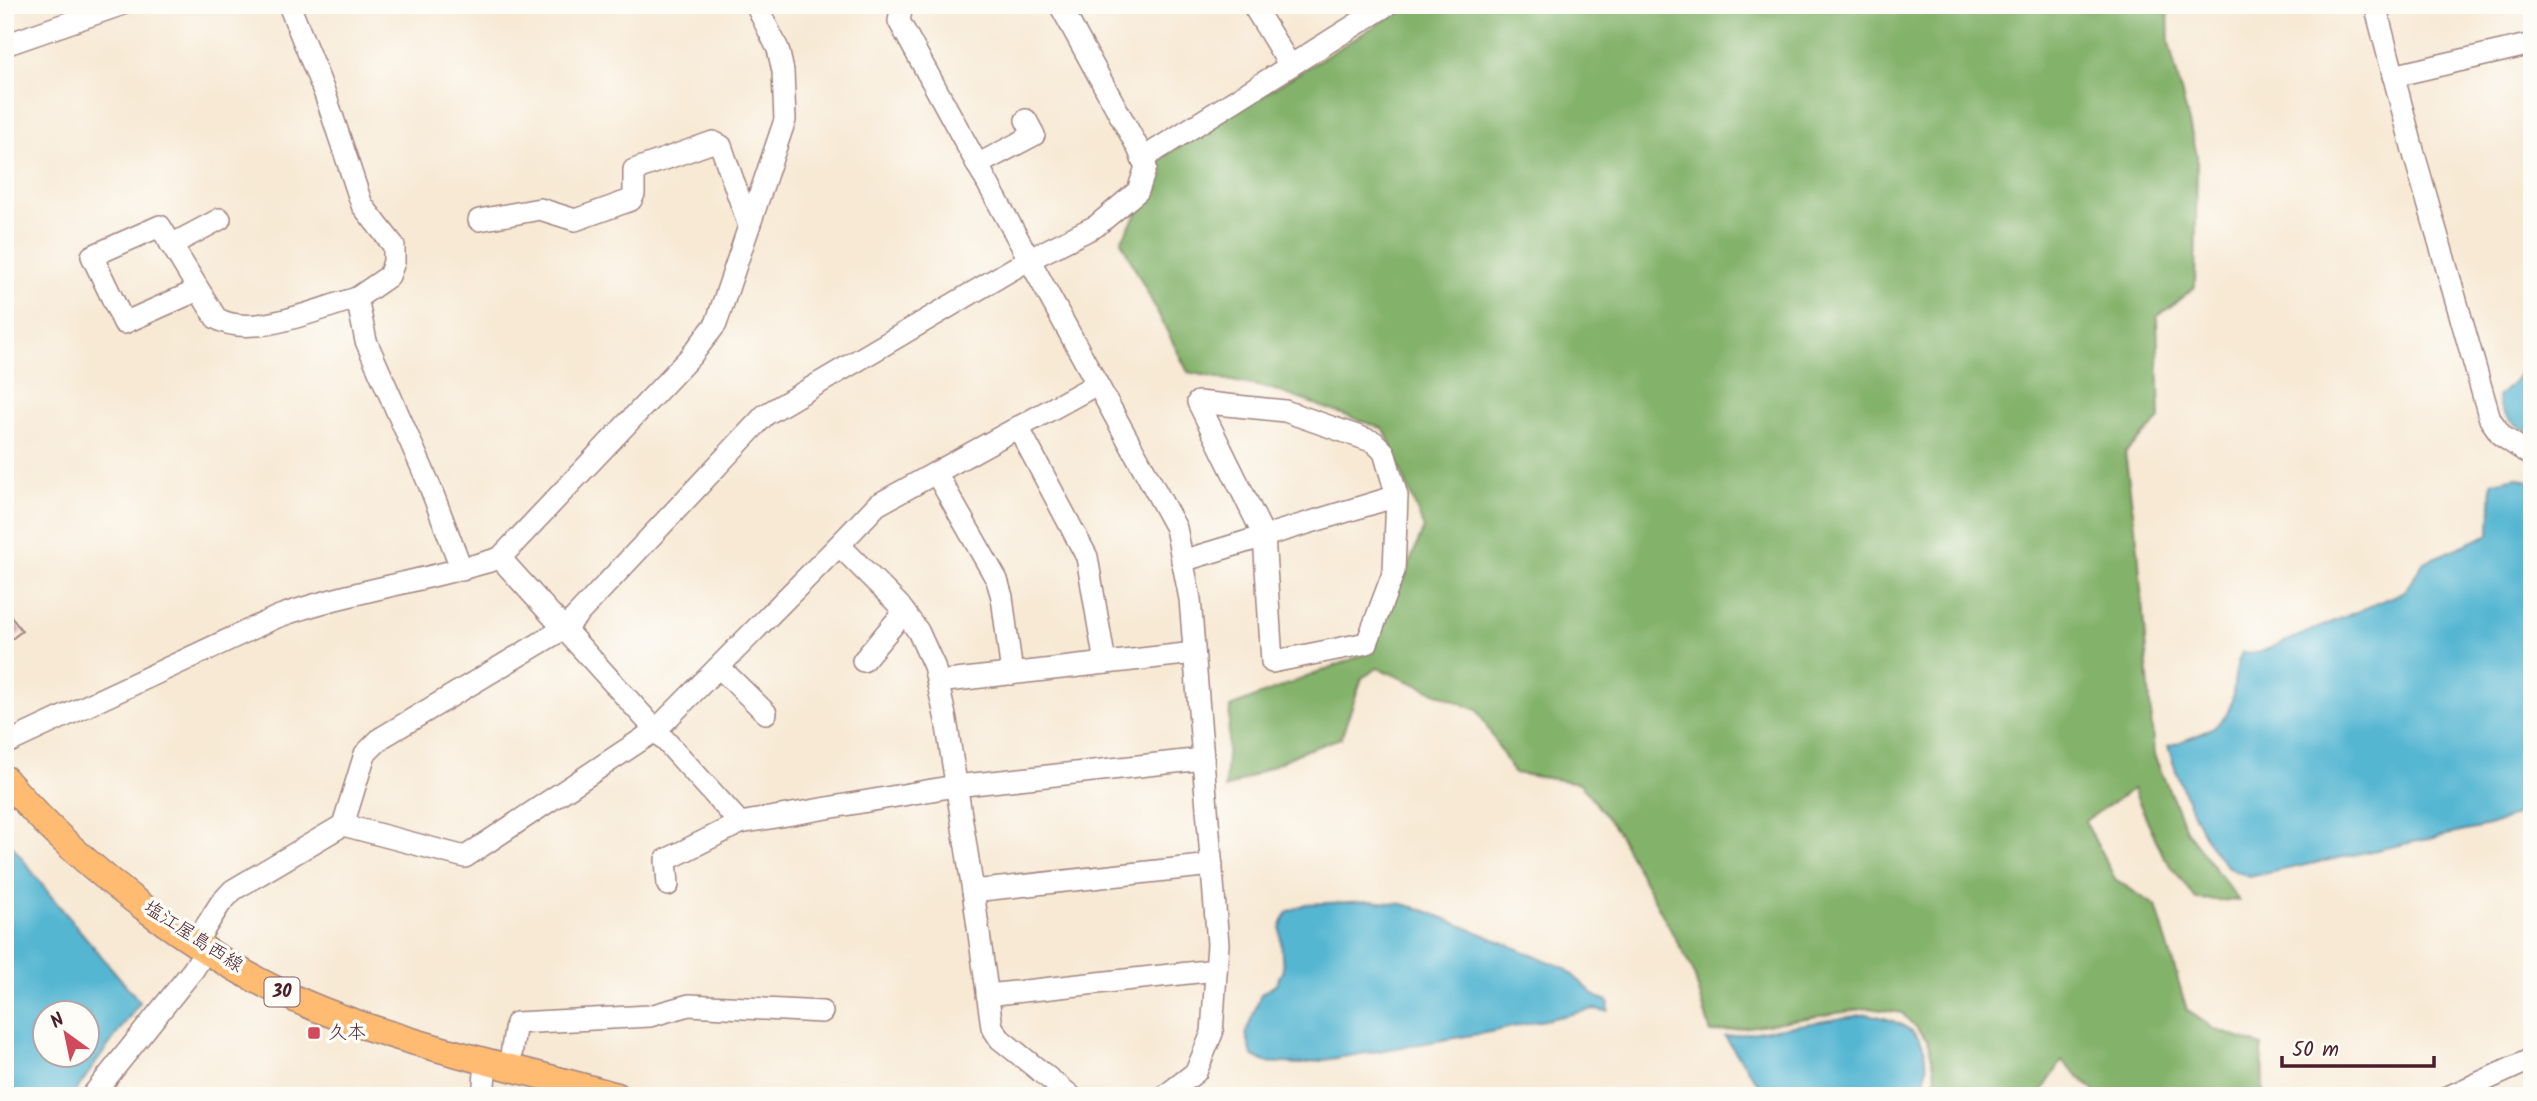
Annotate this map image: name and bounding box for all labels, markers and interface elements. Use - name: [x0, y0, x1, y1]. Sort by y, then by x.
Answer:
- street label: 塩江屋島西線: [137, 893, 249, 981]
- road number: 30: [264, 978, 300, 1007]
- north arrow: [32, 1000, 102, 1070]
- text: N: [45, 1006, 71, 1037]
- place label: 久本: [328, 1018, 366, 1048]
- scale bar: [2282, 1024, 2434, 1068]
- marker: 久本: [306, 1025, 322, 1041]
- text: 50 m: [2292, 1034, 2339, 1067]

